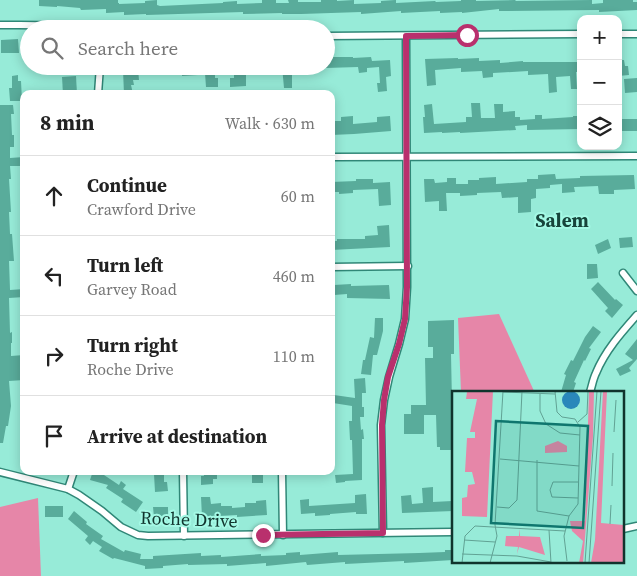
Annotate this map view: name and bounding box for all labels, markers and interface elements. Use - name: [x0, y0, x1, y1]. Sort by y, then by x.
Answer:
- map controls: [577, 15, 622, 150]
- button: +: [577, 15, 622, 60]
- search box: [20, 20, 335, 75]
- route start: [456, 24, 479, 47]
- icon: search: [38, 34, 66, 62]
- text: Search here: [78, 35, 178, 61]
- button: −: [577, 60, 622, 105]
- button: layers: [577, 105, 622, 150]
- text: 8 min: [40, 108, 95, 137]
- text: Walk · 630 m: [225, 112, 315, 134]
- text: Continue: [87, 172, 167, 198]
- icon: ahead: [40, 182, 68, 210]
- text: 60 m: [281, 185, 315, 207]
- text: Crawford Drive: [87, 198, 196, 220]
- district label: Salem: [535, 207, 589, 233]
- text: Turn left: [87, 252, 163, 278]
- icon: left: [40, 262, 68, 290]
- text: 460 m: [273, 265, 315, 287]
- text: Garvey Road: [87, 278, 177, 300]
- text: Turn right: [87, 332, 178, 358]
- icon: right: [40, 342, 68, 370]
- text: 110 m: [273, 345, 315, 367]
- text: Roche Drive: [87, 358, 174, 380]
- inset map: [452, 391, 624, 564]
- icon: arrive: [40, 422, 68, 450]
- text: Arrive at destination: [87, 423, 267, 449]
- street label: Roche Drive: [140, 505, 238, 533]
- route end: [252, 524, 275, 547]

